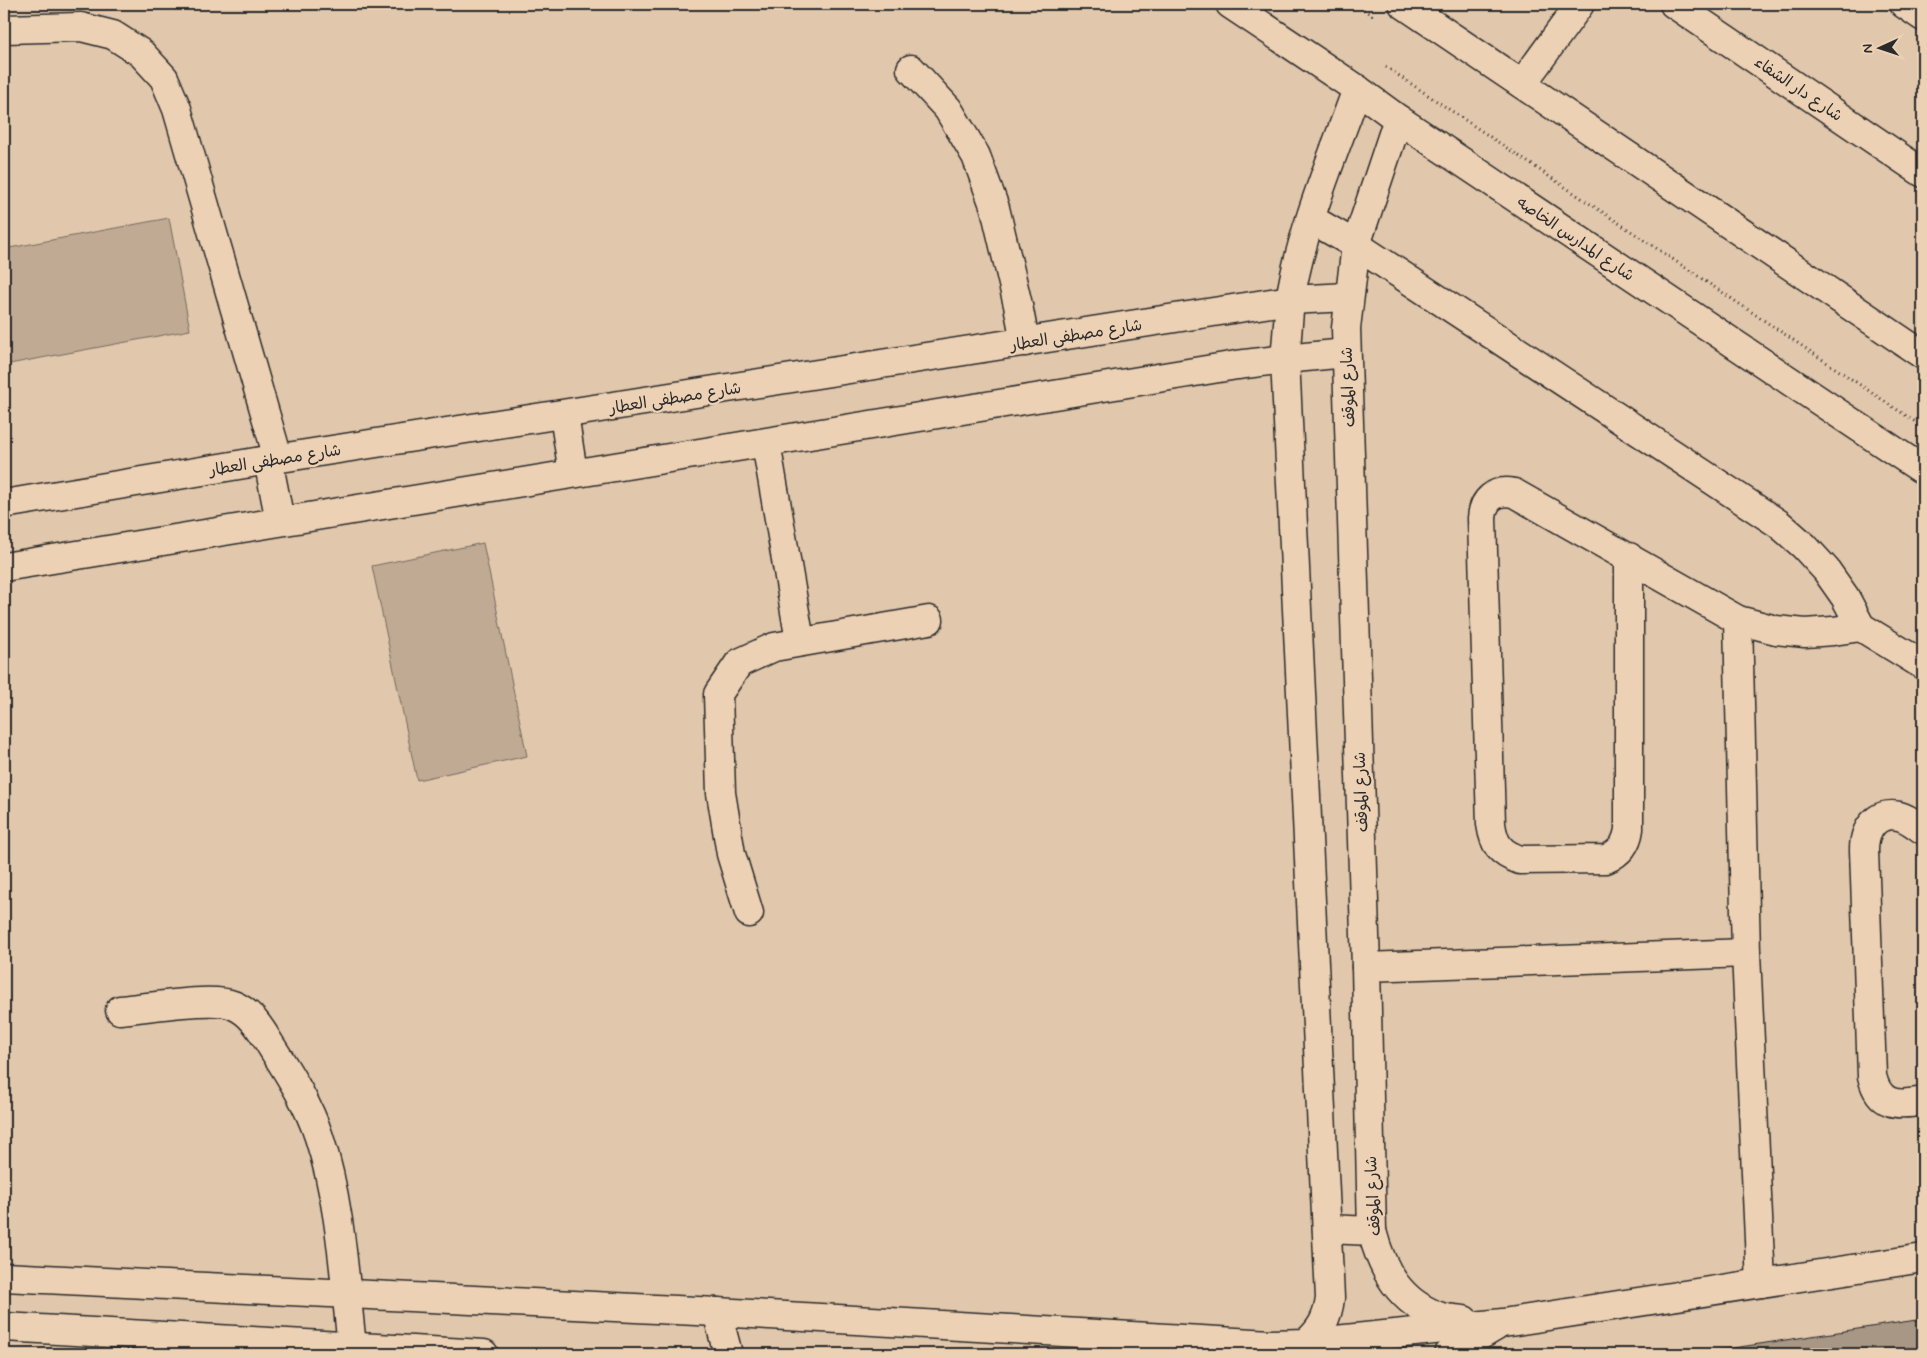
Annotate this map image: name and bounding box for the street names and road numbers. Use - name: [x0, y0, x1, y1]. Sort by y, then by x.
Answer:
- street label: شارع دار الشفاء: [1750, 52, 1847, 127]
- street label: شارع المدارس الخاصه: [1512, 192, 1638, 286]
- street label: شارع مصطفى العطار: [1007, 315, 1144, 357]
- street label: شارع الموقف: [1337, 346, 1360, 427]
- street label: شارع مصطفى العطار: [606, 378, 743, 420]
- street label: شارع مصطفى العطار: [206, 440, 343, 482]
- street label: شارع الموقف: [1350, 751, 1373, 832]
- street label: شارع الموقف: [1361, 1155, 1386, 1237]

